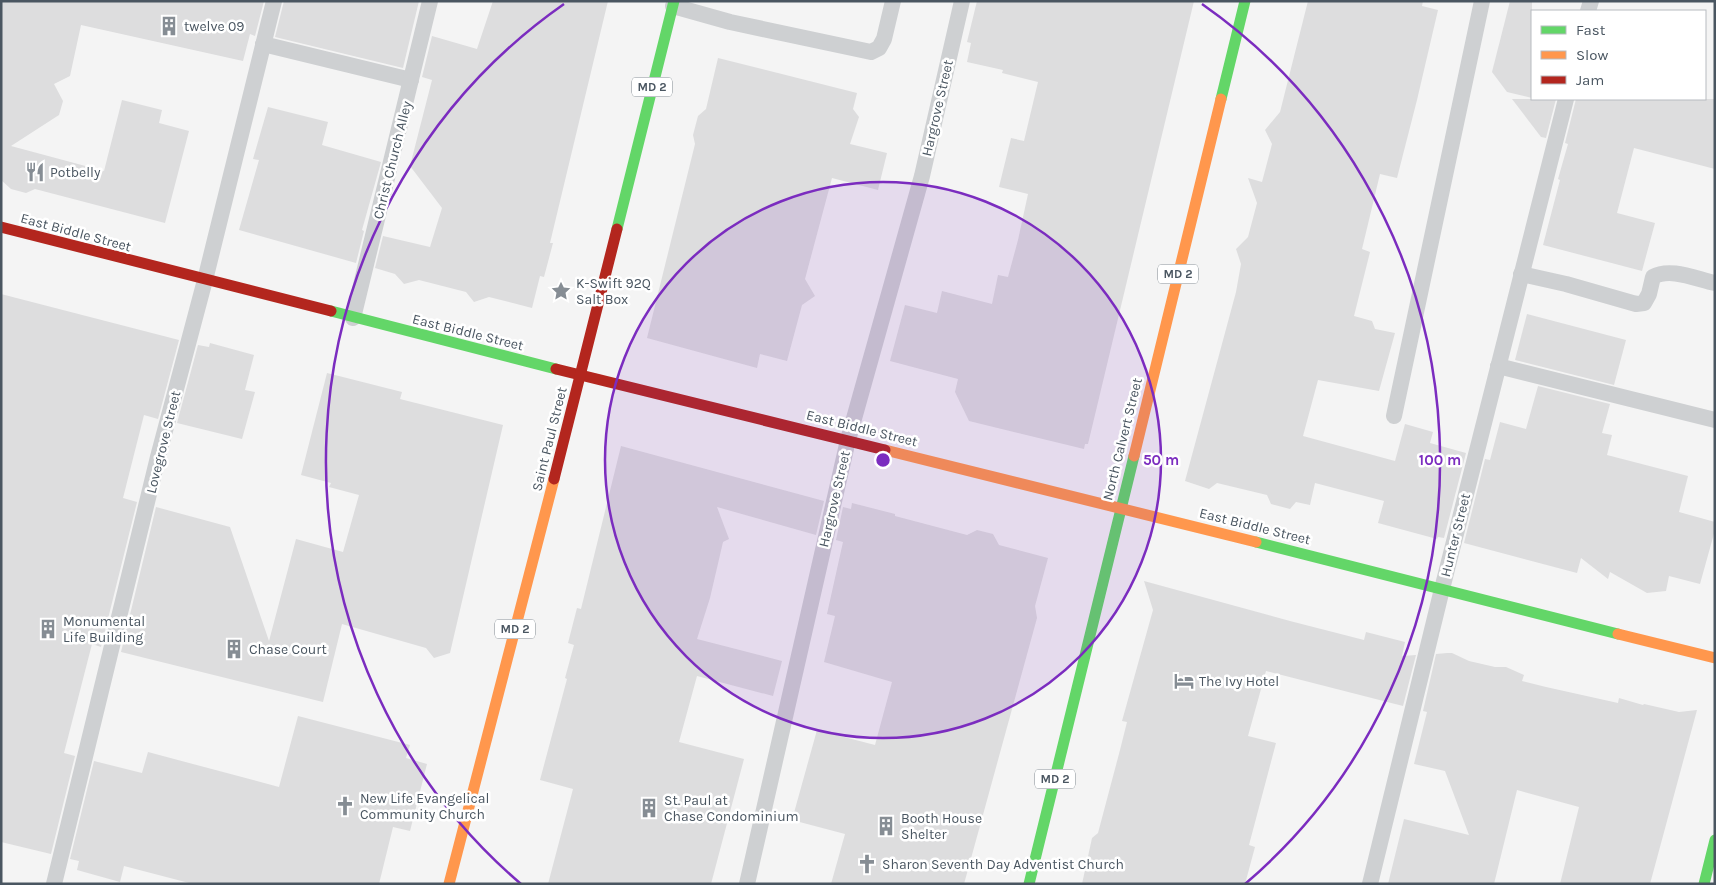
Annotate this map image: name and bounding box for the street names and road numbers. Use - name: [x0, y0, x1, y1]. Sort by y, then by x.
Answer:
- street label: Hargrove Street: [918, 58, 957, 158]
- road number: MD 2: [632, 77, 672, 96]
- street label: Christ Church Alley: [370, 99, 416, 221]
- street label: East Biddle Street: [19, 210, 133, 255]
- road number: MD 2: [1158, 264, 1198, 284]
- street label: East Biddle Street: [411, 310, 525, 355]
- street label: North Calvert Street: [1099, 376, 1146, 502]
- street label: Saint Paul Street: [528, 385, 571, 493]
- street label: Lovegrove Street: [143, 389, 184, 495]
- street label: East Biddle Street: [805, 406, 919, 451]
- street label: Hargrove Street: [815, 449, 854, 549]
- street label: Hunter Street: [1437, 492, 1474, 579]
- street label: East Biddle Street: [1198, 504, 1312, 549]
- road number: MD 2: [495, 620, 535, 638]
- road number: MD 2: [1035, 770, 1075, 789]

